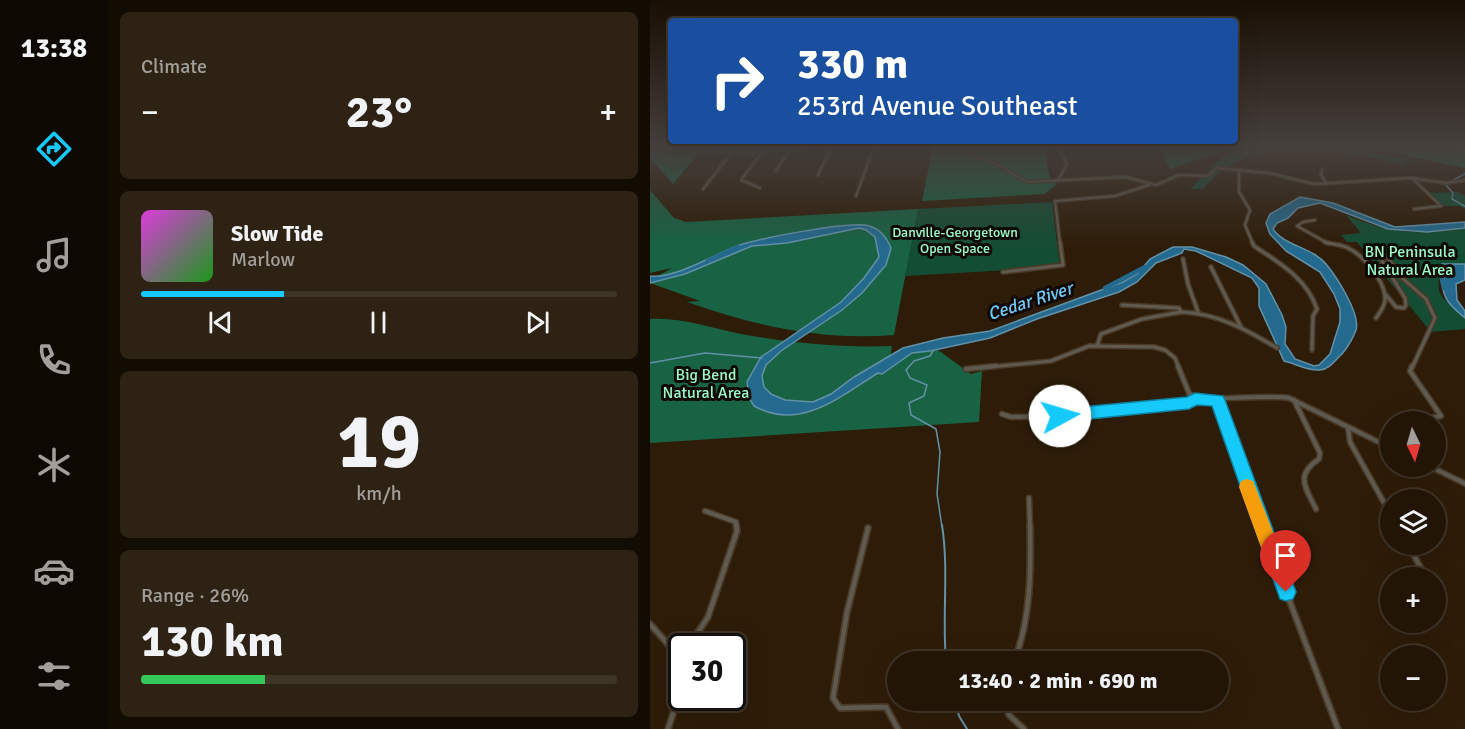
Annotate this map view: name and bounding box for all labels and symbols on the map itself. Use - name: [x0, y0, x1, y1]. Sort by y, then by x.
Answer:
- park label: Danville-Georgetown Open Space: [892, 224, 1018, 257]
- park label: BN Peninsula Natural Area: [1364, 242, 1456, 280]
- water label: Cedar River: [985, 276, 1078, 325]
- park label: Big Bend Natural Area: [663, 365, 749, 403]
- position arrow: [1028, 384, 1092, 448]
- north arrow: [1380, 411, 1446, 477]
- pin: [1260, 530, 1311, 592]
- speed limit sign: 30: [668, 633, 746, 711]

